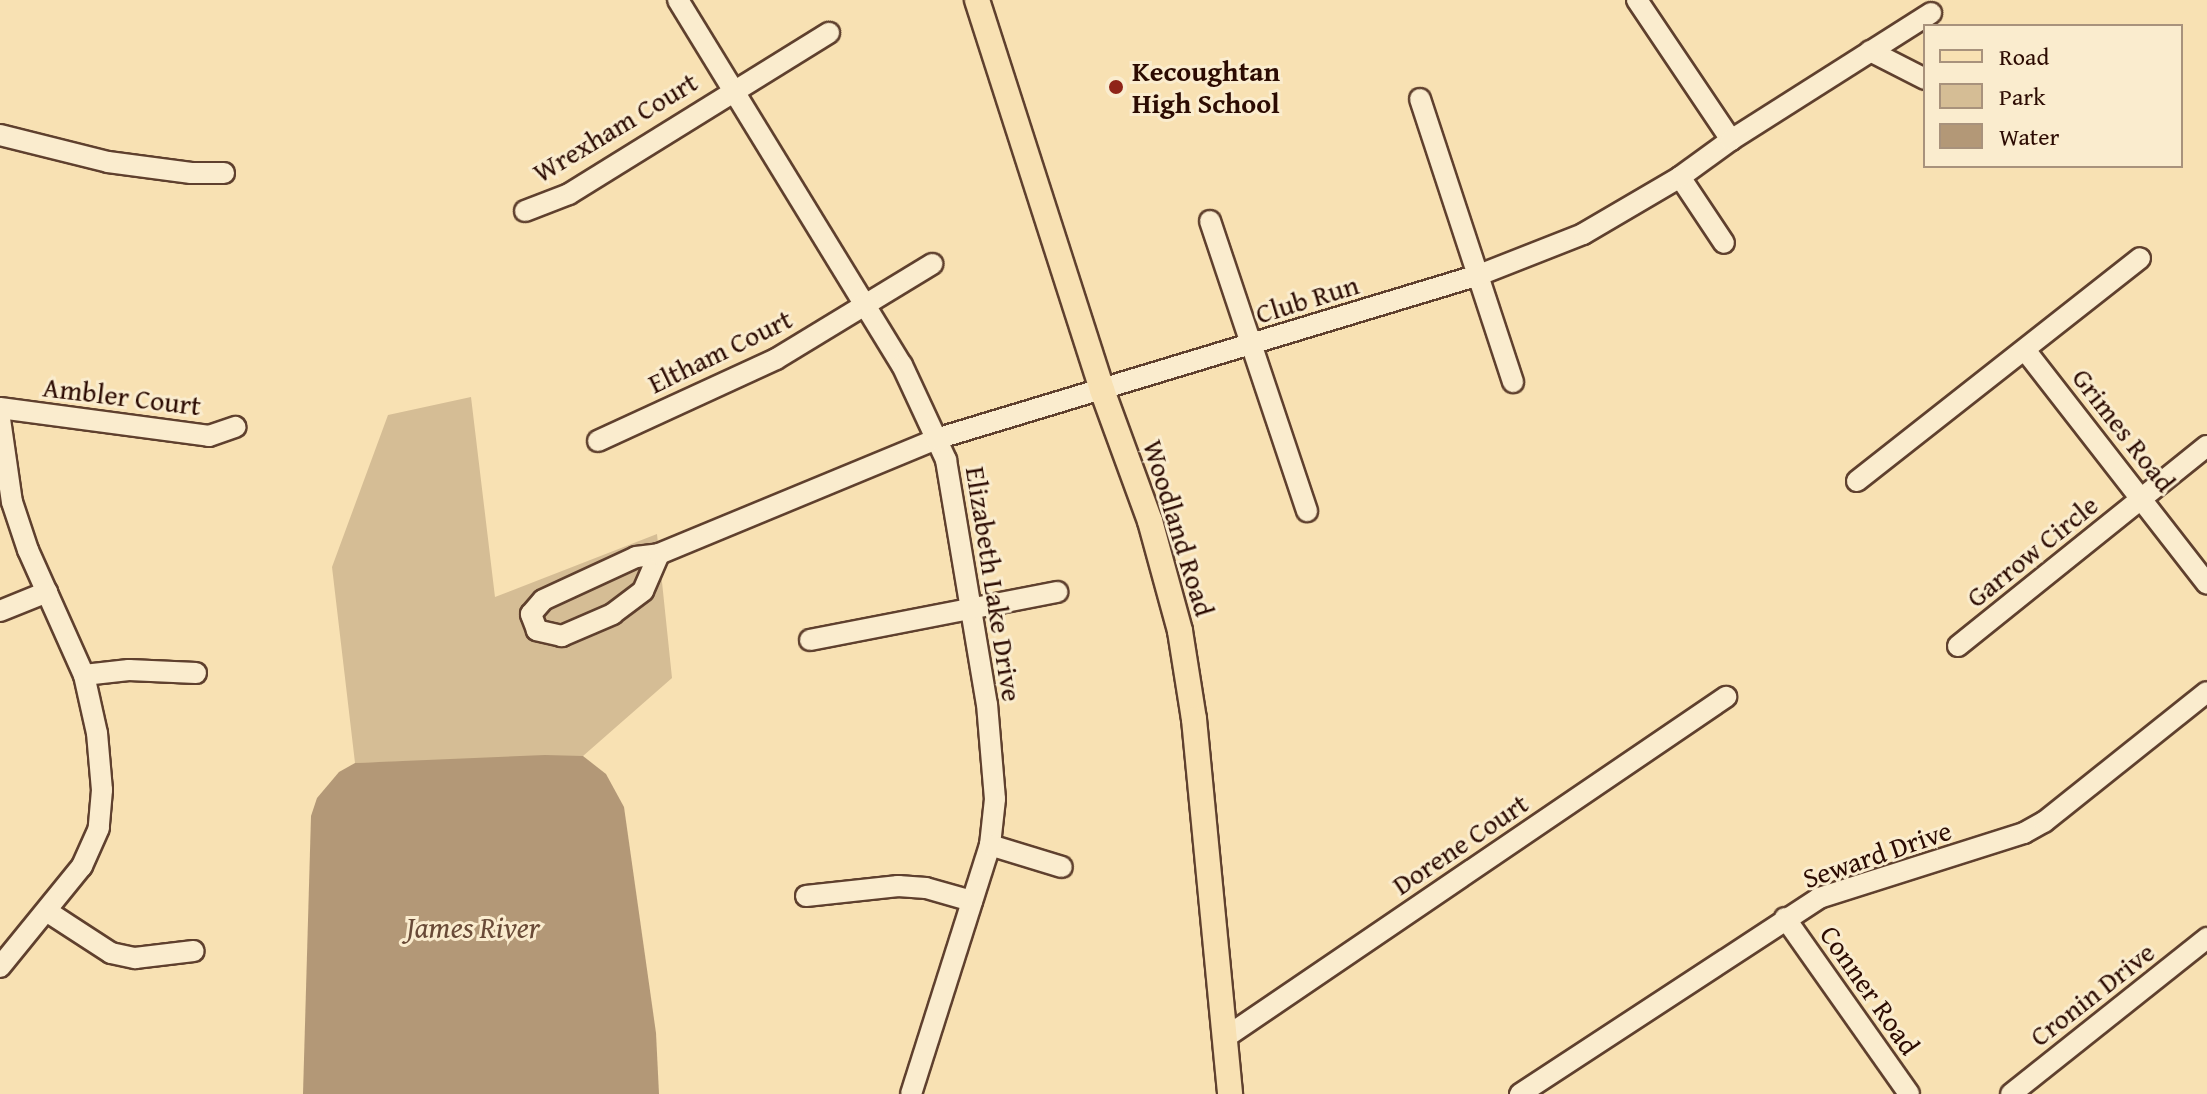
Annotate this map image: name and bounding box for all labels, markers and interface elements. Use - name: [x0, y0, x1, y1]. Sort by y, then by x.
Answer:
- legend: [1923, 24, 2183, 168]
- text: Road: [1999, 39, 2049, 74]
- place label: Kecoughtan High School: [1132, 54, 1280, 120]
- street label: Wrexham Court: [527, 65, 703, 189]
- marker: Kecoughtan High School: [1107, 78, 1125, 96]
- text: Park: [1999, 79, 2045, 114]
- text: Water: [1999, 119, 2059, 154]
- street label: Club Run: [1251, 267, 1363, 331]
- street label: Eltham Court: [643, 302, 797, 400]
- street label: Grimes Road: [2065, 361, 2183, 499]
- street label: Ambler Court: [41, 370, 203, 422]
- street label: Woodland Road: [1136, 436, 1222, 620]
- street label: Elizabeth Lake Drive: [959, 464, 1029, 704]
- street label: Garrow Circle: [1959, 488, 2105, 614]
- street label: Dorene Court: [1386, 786, 1534, 902]
- street label: Seward Drive: [1798, 813, 1956, 895]
- water label: James River: [406, 909, 540, 945]
- street label: Conner Road: [1813, 919, 1927, 1061]
- street label: Cronin Drive: [2023, 935, 2161, 1053]

